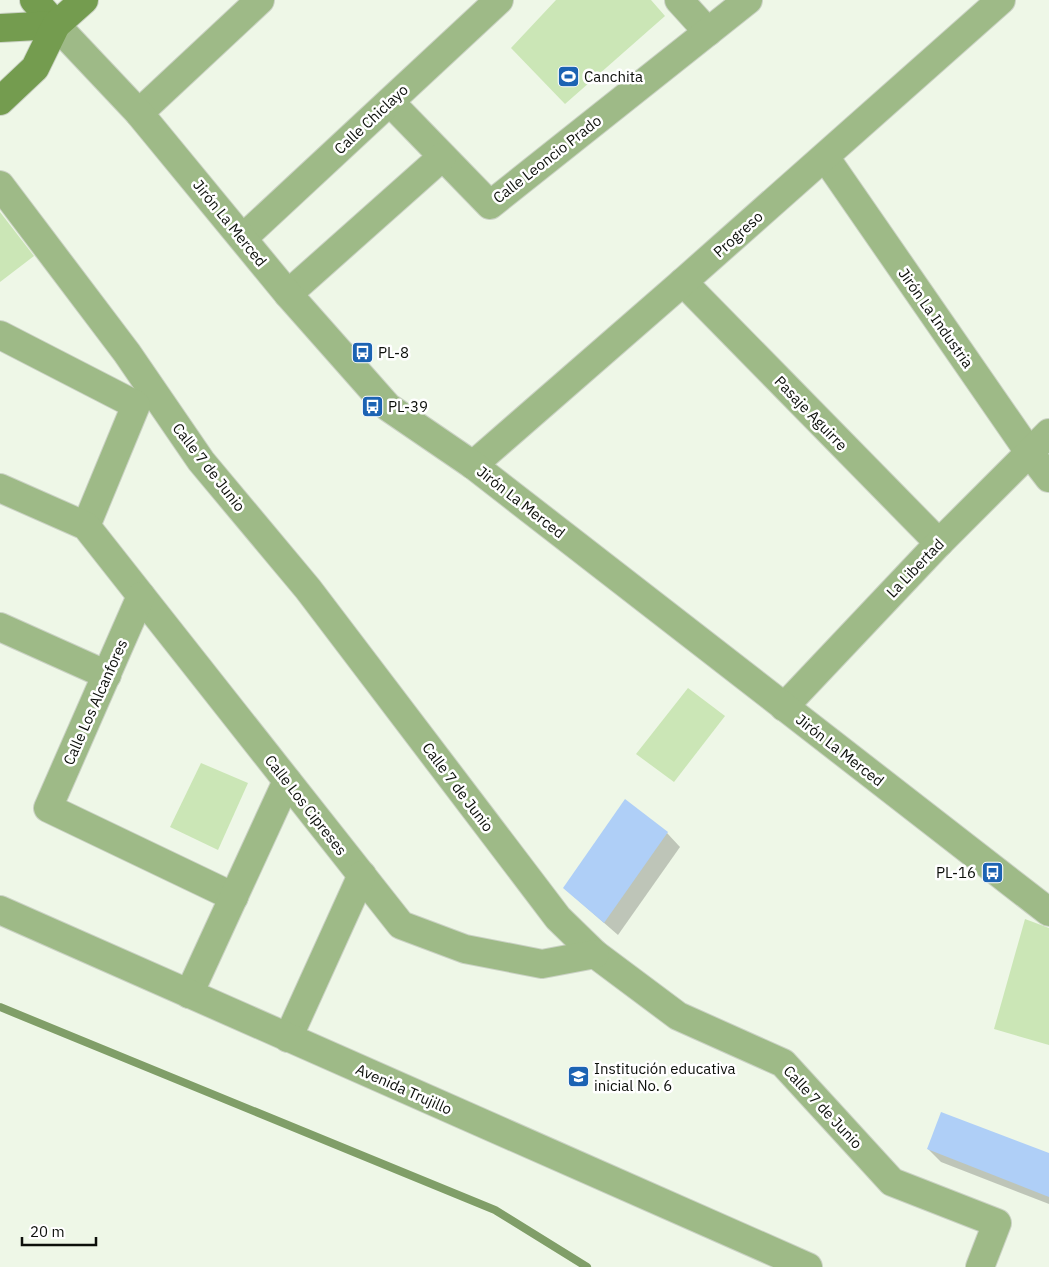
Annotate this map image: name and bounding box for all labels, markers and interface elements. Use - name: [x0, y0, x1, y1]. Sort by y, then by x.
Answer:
- sports icon: Canchita: [556, 64, 580, 88]
- place label: Canchita: [584, 67, 643, 86]
- street label: Calle Chiclayo: [330, 80, 412, 158]
- street label: Calle Leoncio Prado: [489, 111, 605, 207]
- street label: Jirón La Merced: [189, 176, 271, 270]
- street label: Progreso: [709, 207, 767, 261]
- street label: Jirón La Industria: [894, 264, 978, 372]
- bus stop icon: PL-8: [350, 340, 374, 364]
- place label: PL-8: [378, 343, 409, 362]
- street label: Pasaje Aguirre: [771, 372, 851, 454]
- bus stop icon: PL-39: [360, 394, 384, 418]
- place label: PL-39: [388, 397, 428, 416]
- street label: Calle 7 de Junio: [169, 419, 249, 515]
- street label: Jirón La Merced: [473, 462, 569, 542]
- street label: La Libertad: [882, 534, 948, 602]
- street label: Calle Los Alcanfores: [59, 636, 131, 768]
- street label: Jirón La Merced: [792, 710, 888, 790]
- street label: Calle 7 de Junio: [418, 739, 498, 835]
- street label: Calle Los Cipreses: [261, 751, 351, 859]
- bus stop icon: PL-16: [980, 860, 1004, 884]
- place label: PL-16: [936, 863, 976, 882]
- street label: Avenida Trujillo: [353, 1059, 455, 1119]
- place label: Institución educativa inicial No. 6: [594, 1059, 736, 1095]
- street label: Calle 7 de Junio: [780, 1061, 866, 1153]
- school or university icon: Institución educativa inicial No. 6: [566, 1065, 590, 1089]
- scale bar: [22, 1214, 96, 1246]
- text: 20 m: [30, 1222, 65, 1241]

